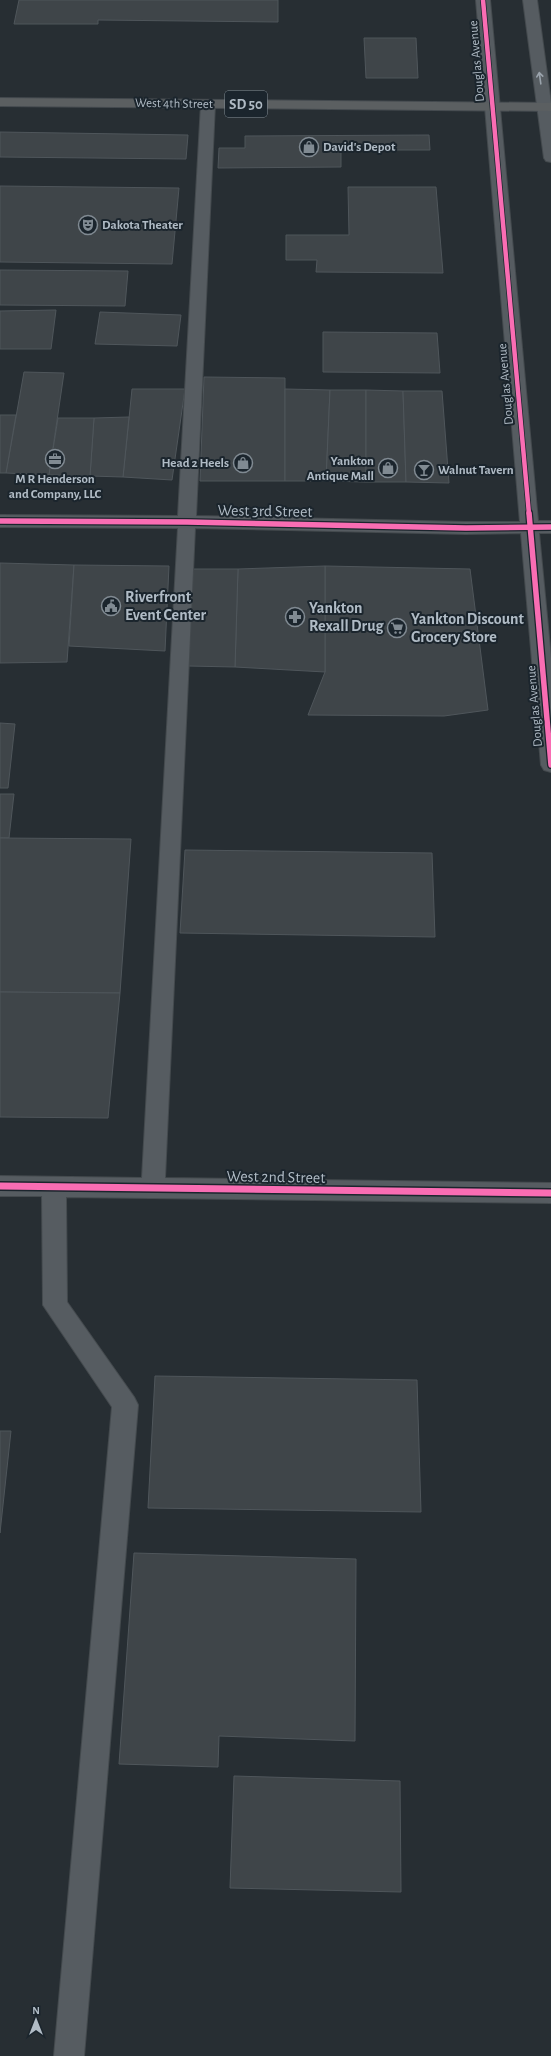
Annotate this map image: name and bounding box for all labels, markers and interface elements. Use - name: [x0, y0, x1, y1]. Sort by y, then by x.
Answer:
- street label: Douglas Avenue: [467, 20, 487, 102]
- one-way arrow: [536, 72, 544, 85]
- road number: SD 50: [225, 91, 267, 117]
- street label: West 4th Street: [135, 97, 213, 111]
- shop icon: David's Depot: [298, 136, 320, 158]
- place label: David's Depot: [323, 141, 396, 154]
- theatre icon: Dakota Theater: [77, 214, 99, 236]
- place label: Dakota Theater: [102, 219, 183, 232]
- street label: Douglas Avenue: [496, 343, 516, 425]
- office icon: M R Henderson and Company, LLC: [44, 448, 66, 470]
- shop icon: Head 2 Heels: [232, 452, 254, 474]
- place label: Yankton Antique Mall: [307, 455, 374, 483]
- place label: Head 2 Heels: [162, 457, 229, 470]
- shop icon: Yankton Antique Mall: [377, 457, 399, 479]
- bar icon: Walnut Tavern: [413, 459, 435, 481]
- place label: Walnut Tavern: [438, 464, 514, 477]
- place label: M R Henderson and Company, LLC: [9, 473, 101, 501]
- street label: West 3rd Street: [217, 502, 313, 520]
- place label: Riverfront Event Center: [125, 589, 206, 623]
- public building icon: Riverfront Event Center: [100, 595, 122, 617]
- place label: Yankton Rexall Drug: [309, 600, 385, 634]
- pharmacy icon: Yankton Rexall Drug: [284, 606, 306, 628]
- place label: Yankton Discount Grocery Store: [411, 611, 524, 646]
- supermarket icon: Yankton Discount Grocery Store: [386, 617, 408, 639]
- street label: Douglas Avenue: [525, 665, 545, 747]
- street label: West 2nd Street: [226, 1168, 326, 1186]
- north arrow: [16, 2000, 56, 2040]
- text: N: [32, 2005, 40, 2016]

